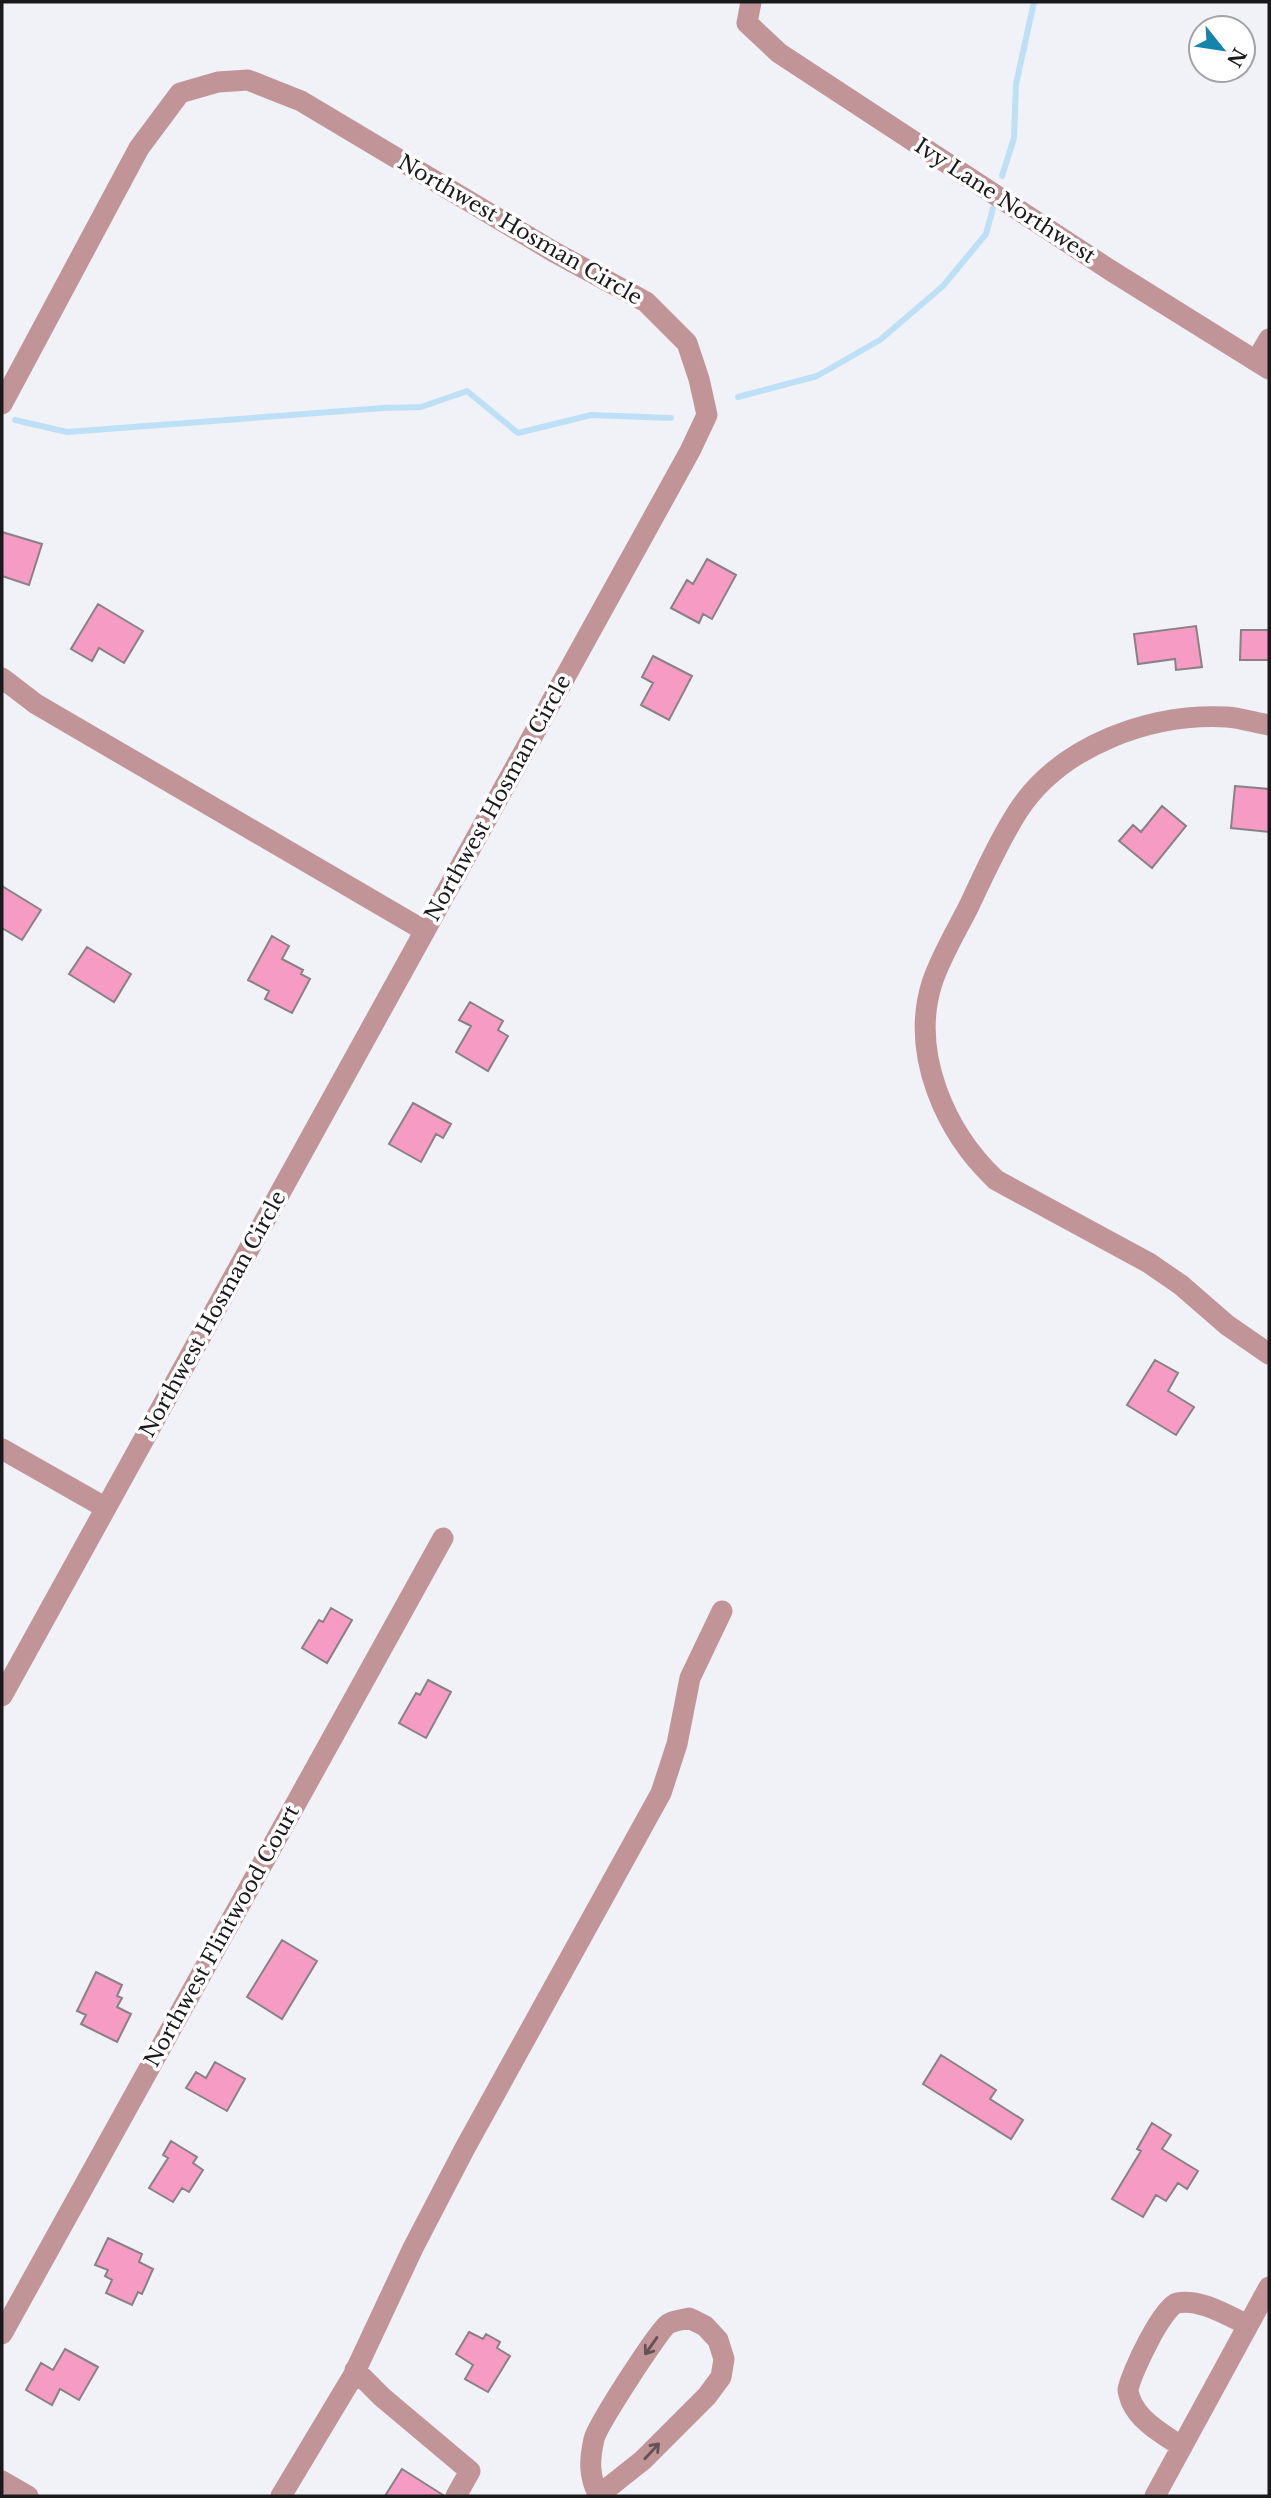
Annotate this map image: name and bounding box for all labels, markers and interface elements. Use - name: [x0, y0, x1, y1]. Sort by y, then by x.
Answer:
- north arrow: [1187, 14, 1257, 84]
- text: N: [1222, 44, 1251, 71]
- street label: Ivy Lane Northwest: [910, 133, 1100, 269]
- street label: Northwest Hosman Circle: [393, 149, 647, 311]
- street label: Northwest Hosman Circle: [419, 670, 577, 926]
- street label: Northwest Hosman Circle: [134, 1186, 292, 1442]
- street label: Northwest Flintwood Court: [139, 1800, 305, 2071]
- one-way arrow: [644, 2336, 658, 2355]
- one-way arrow: [643, 2443, 660, 2460]

